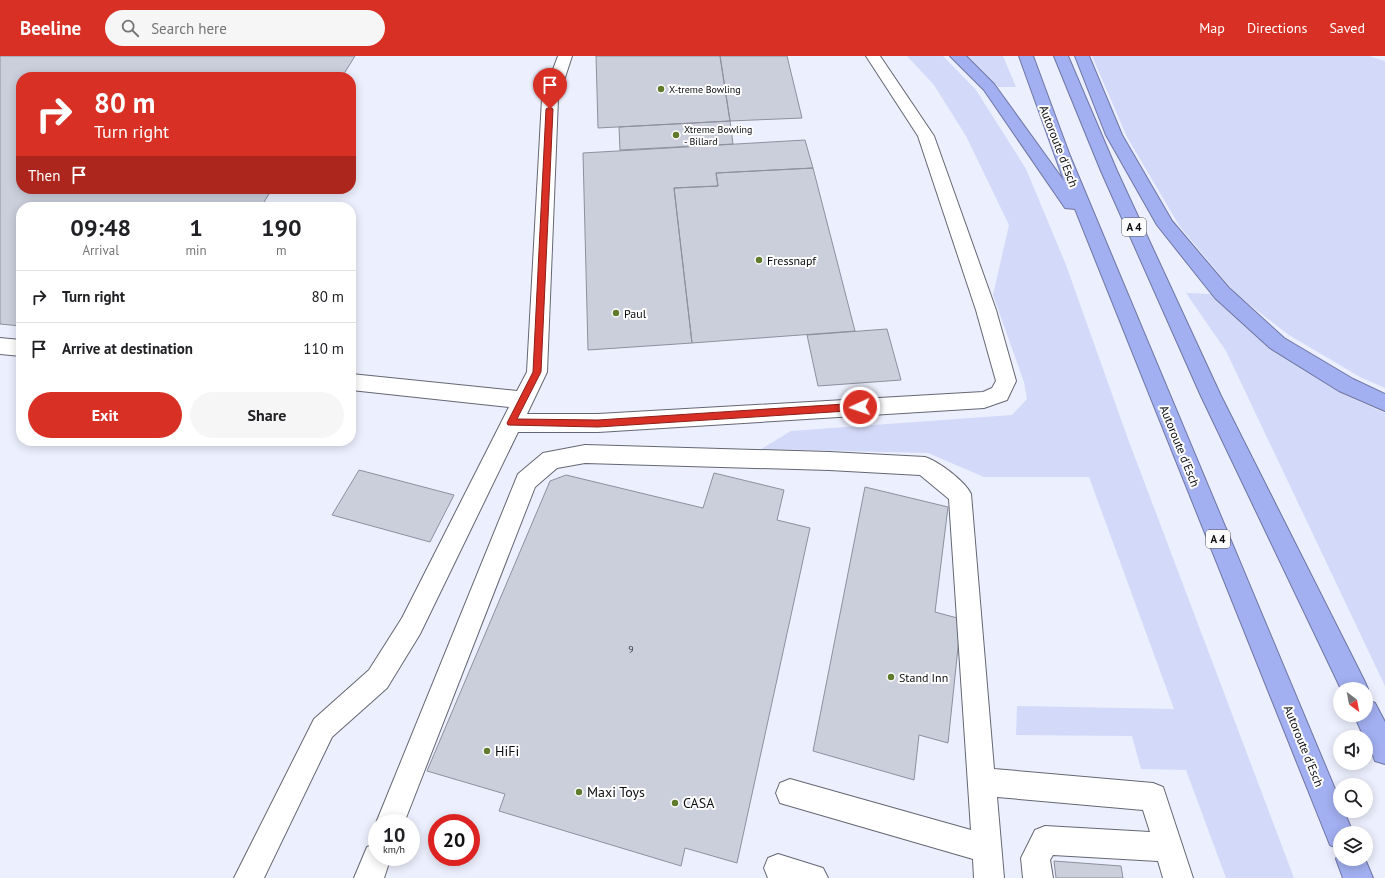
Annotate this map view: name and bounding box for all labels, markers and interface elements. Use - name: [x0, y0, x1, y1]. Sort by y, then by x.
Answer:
- search box: [105, 10, 385, 46]
- text: Beeline: [20, 16, 81, 40]
- icon: search: [119, 17, 141, 39]
- text: Search here: [151, 19, 227, 38]
- text: Map: [1199, 19, 1225, 37]
- text: Directions: [1247, 19, 1307, 37]
- text: Saved: [1329, 19, 1365, 37]
- pin: [533, 68, 567, 109]
- icon: arrive: [539, 74, 561, 96]
- place label: X-treme Bowling: [669, 83, 741, 96]
- text: 80 m: [94, 84, 155, 121]
- marker: X-treme Bowling: [656, 84, 666, 94]
- icon: right: [28, 88, 80, 140]
- street label: Autoroute d'Esch: [1036, 103, 1082, 189]
- text: Turn right: [94, 120, 169, 143]
- place label: Xtreme Bowling - Billard: [684, 123, 752, 148]
- marker: Xtreme Bowling - Billard: [671, 130, 681, 140]
- icon: arrive: [68, 164, 90, 186]
- text: Then: [28, 166, 60, 185]
- text: 09:48: [70, 212, 131, 243]
- text: 1: [189, 212, 203, 243]
- text: 190: [261, 212, 302, 243]
- road number: A 4: [1122, 218, 1146, 236]
- text: Arrival: [83, 242, 119, 259]
- text: min: [185, 242, 207, 259]
- text: m: [276, 242, 287, 259]
- place label: Fressnapf: [767, 253, 817, 268]
- marker: Fressnapf: [754, 255, 764, 265]
- icon: right: [28, 286, 50, 308]
- text: Turn right: [62, 287, 125, 306]
- text: 80 m: [311, 287, 344, 306]
- place label: Paul: [624, 306, 647, 321]
- marker: Paul: [611, 308, 621, 318]
- icon: arrive: [28, 338, 50, 360]
- text: Arrive at destination: [62, 339, 193, 358]
- text: 110 m: [303, 339, 344, 358]
- position arrow: [839, 386, 881, 428]
- button: Exit: [28, 392, 182, 438]
- button: Share: [190, 392, 344, 438]
- street label: Autoroute d'Esch: [1157, 403, 1203, 489]
- road number: A 4: [1206, 530, 1230, 548]
- house number: 9: [628, 643, 634, 656]
- place label: Stand Inn: [899, 670, 948, 685]
- marker: Stand Inn: [886, 672, 896, 682]
- north arrow: [1333, 682, 1373, 722]
- map controls: [1333, 682, 1373, 866]
- street label: Autoroute d'Esch: [1281, 703, 1327, 789]
- button: sound: [1333, 730, 1373, 770]
- place label: HiFi: [495, 742, 519, 760]
- marker: HiFi: [482, 746, 492, 756]
- button: search: [1333, 778, 1373, 818]
- place label: Maxi Toys: [587, 783, 645, 801]
- marker: Maxi Toys: [574, 787, 584, 797]
- place label: CASA: [683, 794, 715, 812]
- marker: CASA: [670, 798, 680, 808]
- speed limit sign: 20: [428, 814, 480, 866]
- text: 10: [383, 822, 405, 848]
- button: layers: [1333, 826, 1373, 866]
- text: km/h: [383, 843, 405, 856]

